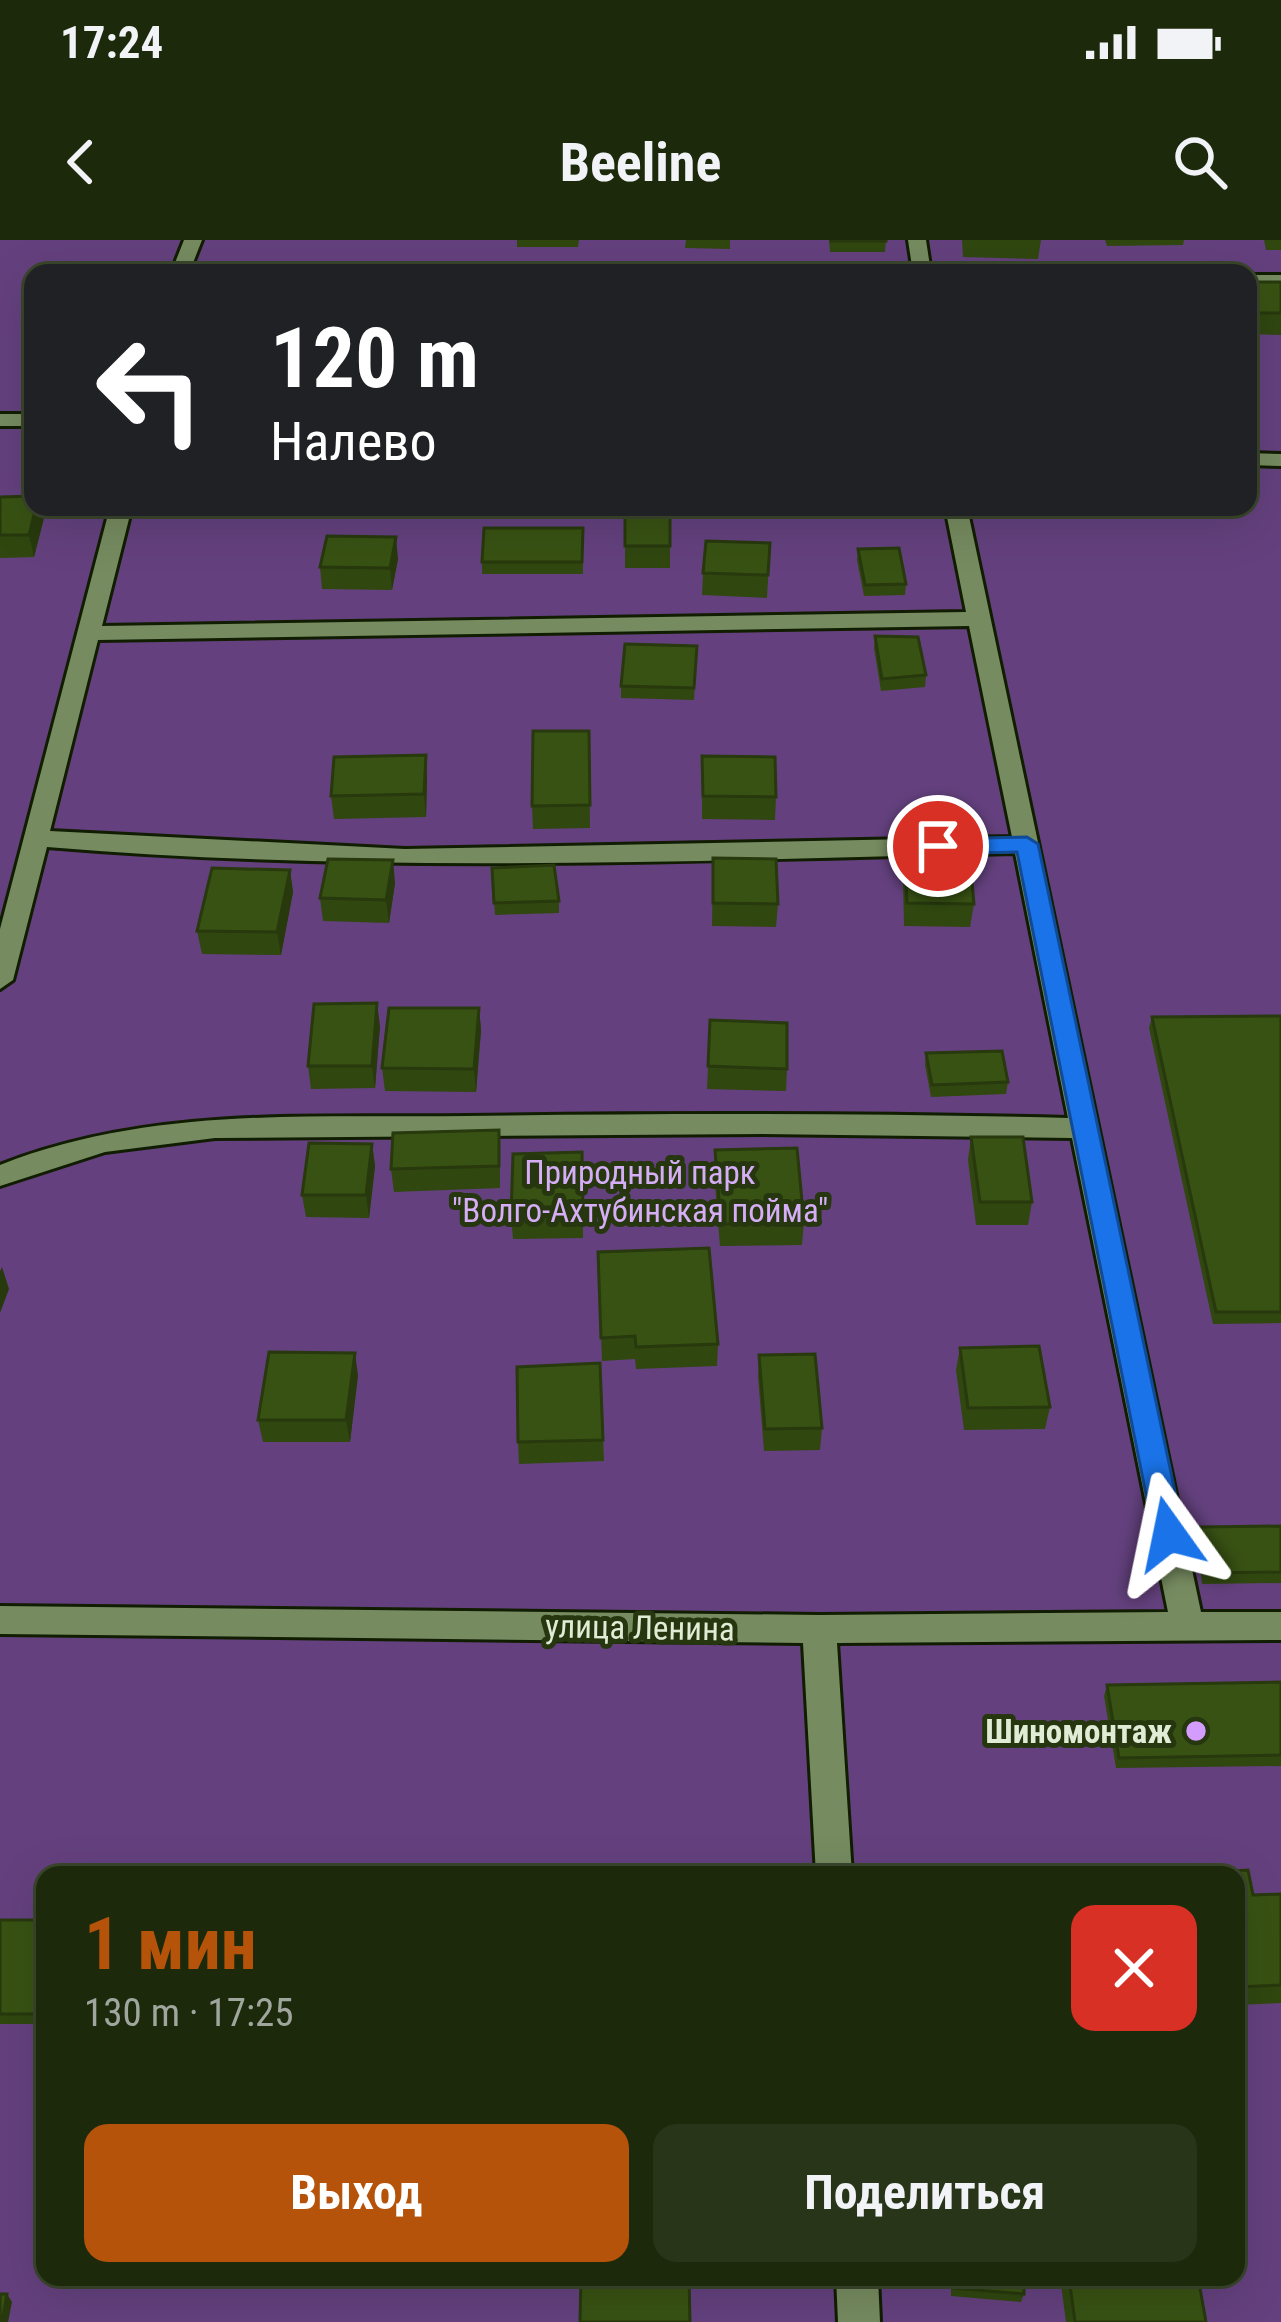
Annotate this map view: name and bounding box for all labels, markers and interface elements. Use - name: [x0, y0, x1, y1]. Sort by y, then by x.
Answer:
- text: 17:24: [60, 16, 163, 69]
- icon: back: [48, 129, 114, 195]
- icon: search: [1167, 129, 1233, 195]
- text: Beeline: [560, 131, 721, 194]
- text: 120 m: [270, 309, 479, 408]
- icon: left: [72, 312, 228, 468]
- text: Налево: [270, 410, 437, 473]
- pin: [887, 795, 989, 897]
- icon: arrive: [905, 813, 971, 879]
- park label: Природный парк "Волго-Ахтубинская пойма": [452, 1153, 828, 1230]
- position arrow: [1106, 1471, 1232, 1597]
- street label: улица Ленина: [545, 1606, 735, 1649]
- place label: Шиномонтаж: [985, 1712, 1172, 1751]
- marker: Шиномонтаж: [1183, 1718, 1209, 1744]
- text: 1 мин: [84, 1902, 257, 1987]
- button: close: [1071, 1905, 1197, 2031]
- text: 130 m · 17:25: [84, 1990, 294, 2036]
- button: Выход: [84, 2124, 629, 2262]
- button: Поделиться: [653, 2124, 1197, 2262]

